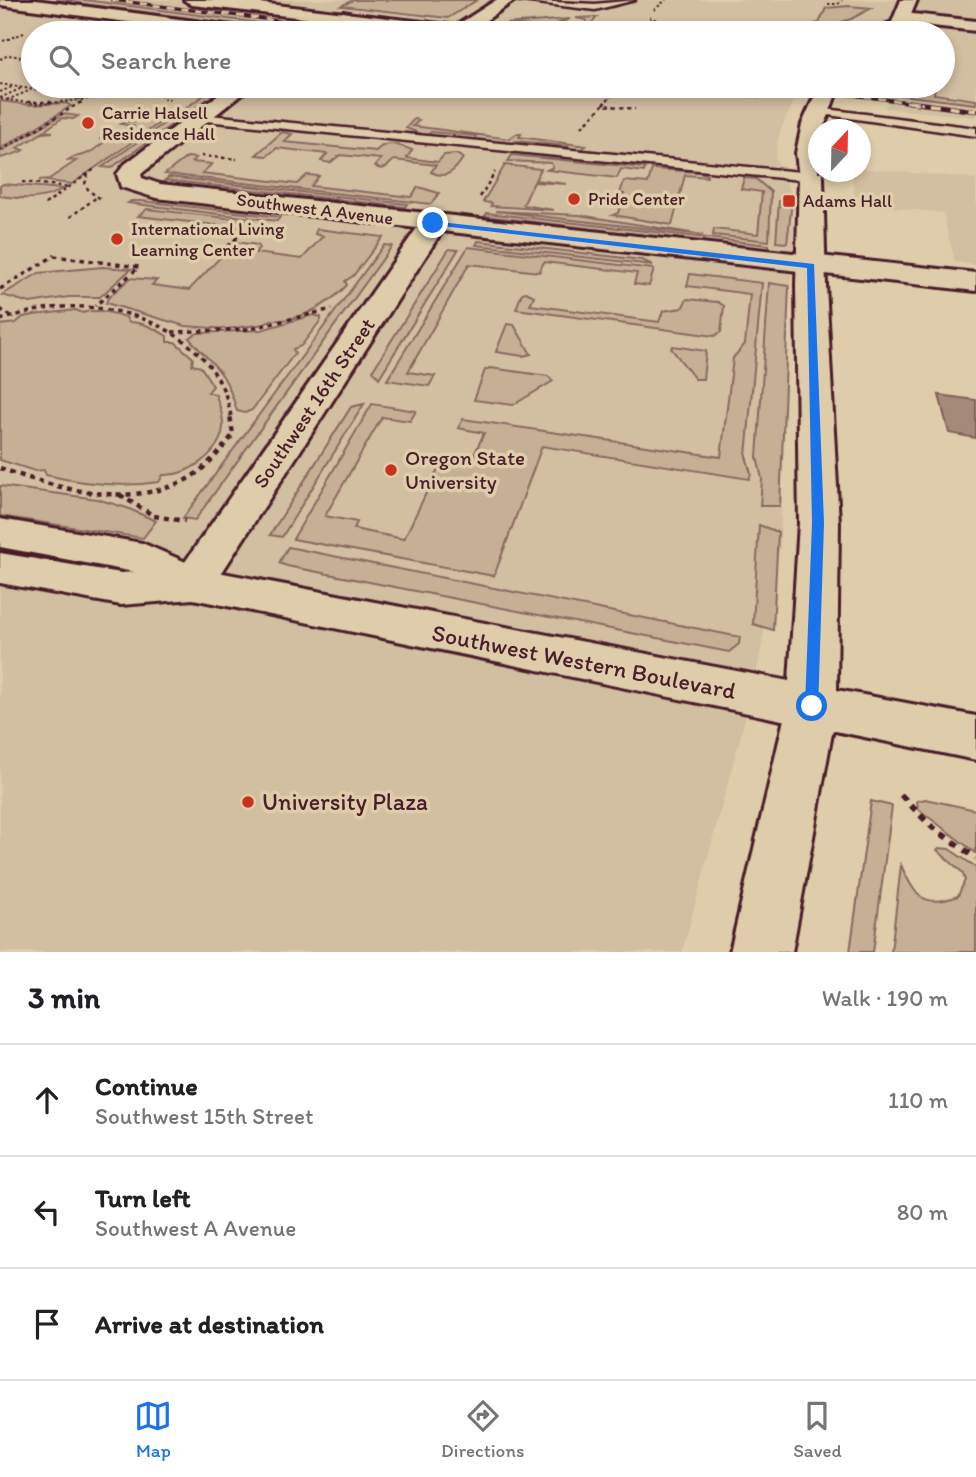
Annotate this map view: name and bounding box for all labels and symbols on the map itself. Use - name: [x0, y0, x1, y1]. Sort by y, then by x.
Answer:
- place label: Carrie Halsell Residence Hall: [102, 102, 215, 145]
- marker: Carrie Halsell Residence Hall: [80, 115, 96, 131]
- north arrow: [808, 119, 871, 182]
- street label: Southwest A Avenue: [235, 188, 395, 230]
- place label: Pride Center: [588, 188, 685, 210]
- place label: Adams Hall: [803, 190, 892, 212]
- marker: Pride Center: [566, 191, 582, 207]
- marker: Adams Hall: [781, 193, 797, 209]
- route end: [417, 207, 448, 238]
- place label: International Living Learning Center: [131, 218, 285, 261]
- marker: International Living Learning Center: [109, 231, 125, 247]
- street label: Southwest 16th Street: [247, 313, 380, 492]
- place label: Oregon State University: [405, 445, 525, 494]
- marker: Oregon State University: [383, 462, 399, 478]
- street label: Southwest Western Boulevard: [430, 618, 739, 705]
- route start: [796, 690, 827, 721]
- place label: University Plaza: [262, 787, 428, 816]
- marker: University Plaza: [240, 794, 256, 810]

